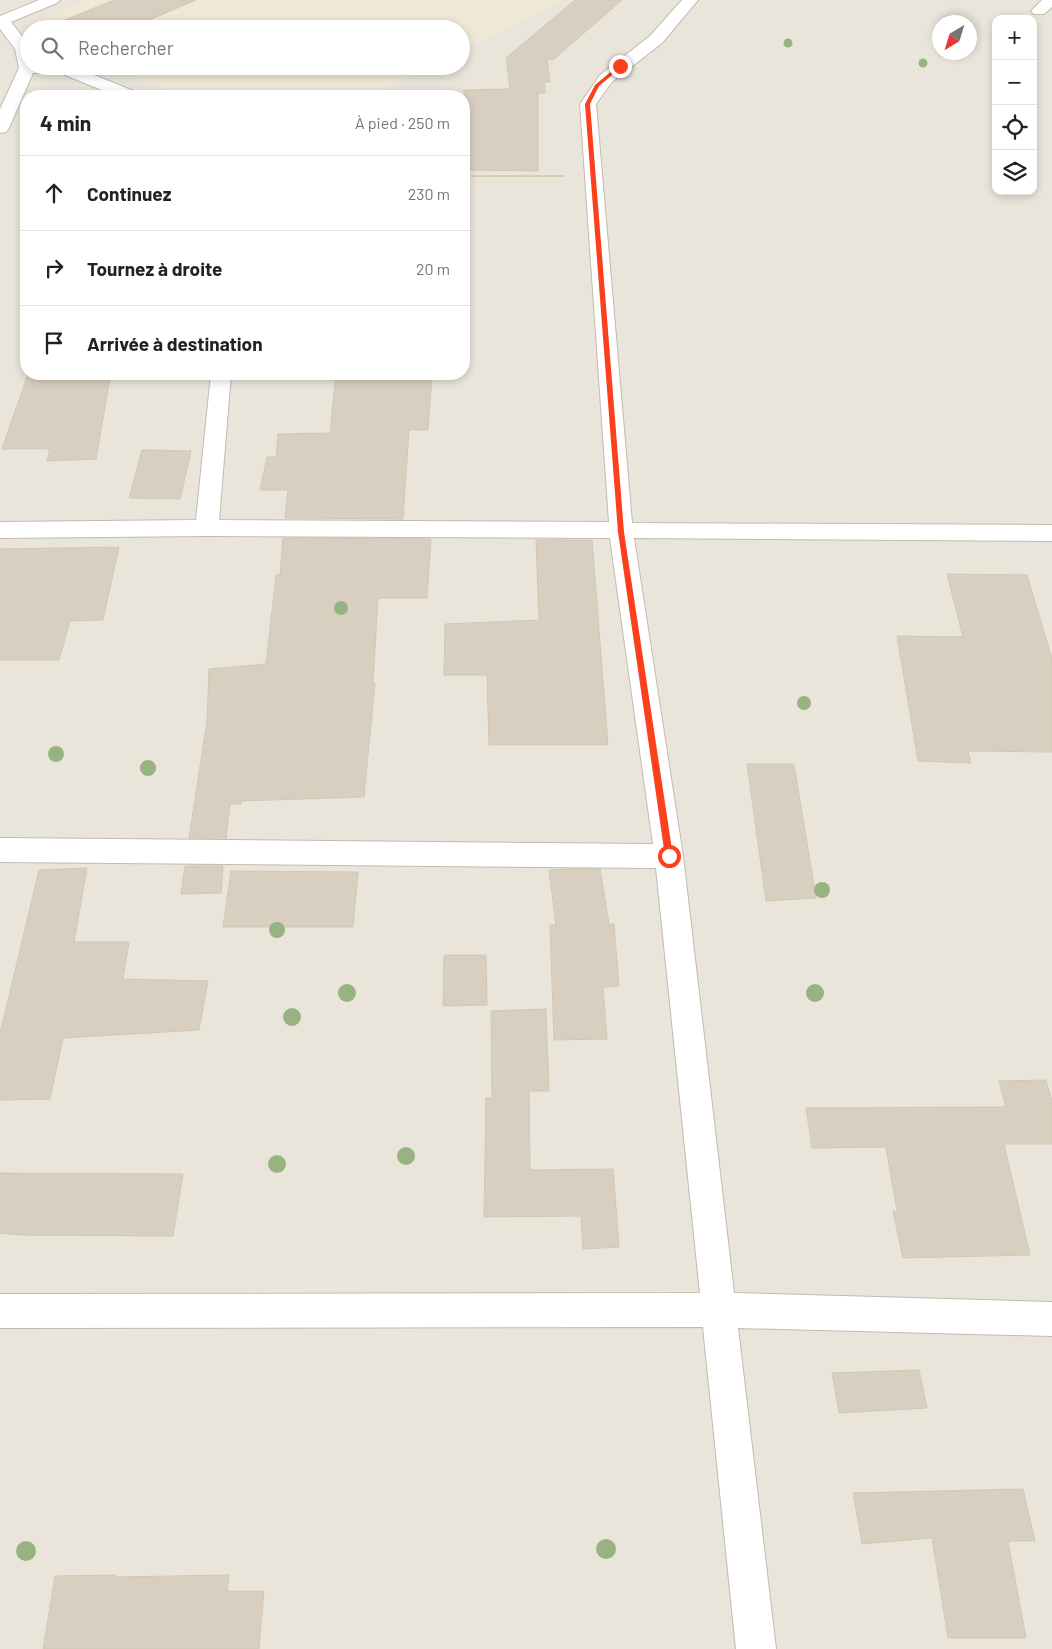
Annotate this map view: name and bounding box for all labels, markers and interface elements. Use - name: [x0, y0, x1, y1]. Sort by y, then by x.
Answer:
- north arrow: [932, 15, 977, 60]
- map controls: [992, 15, 1037, 195]
- button: +: [992, 15, 1037, 60]
- search box: [20, 20, 470, 75]
- icon: search: [38, 34, 66, 62]
- text: Rechercher: [78, 36, 174, 59]
- route end: [609, 55, 632, 78]
- button: −: [992, 60, 1037, 105]
- button: locate: [992, 105, 1037, 150]
- text: 4 min: [40, 110, 91, 135]
- text: À pied · 250 m: [355, 113, 450, 132]
- button: layers: [992, 150, 1037, 195]
- icon: ahead: [40, 179, 68, 207]
- text: Continuez: [87, 182, 171, 205]
- text: 230 m: [408, 184, 450, 203]
- icon: right: [40, 254, 68, 282]
- text: Tournez à droite: [87, 257, 223, 280]
- text: 20 m: [416, 259, 450, 278]
- icon: arrive: [40, 329, 68, 357]
- text: Arrivée à destination: [87, 332, 263, 355]
- route start: [658, 845, 681, 868]

